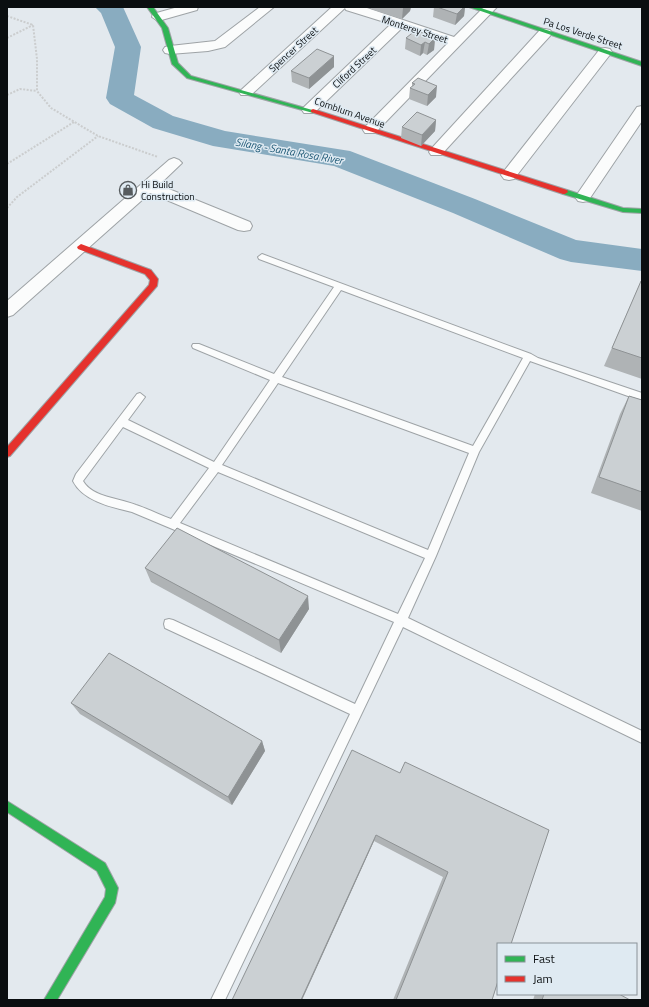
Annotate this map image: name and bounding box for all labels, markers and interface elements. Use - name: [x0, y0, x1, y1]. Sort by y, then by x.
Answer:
- street label: Monterey Street: [380, 12, 450, 47]
- street label: Pa Los Verde Street: [541, 14, 625, 53]
- street label: Spencer Street: [265, 23, 322, 76]
- street label: Cliford Street: [329, 43, 380, 92]
- street label: Comblum Avenue: [313, 93, 387, 132]
- water label: Silang - Santa Rosa River: [234, 134, 345, 169]
- place label: Hi Build Construction: [141, 177, 195, 204]
- shop icon: Hi Build Construction: [118, 180, 138, 200]
- legend: [497, 943, 637, 995]
- text: Fast: [533, 949, 556, 968]
- text: Jam: [533, 969, 553, 988]

